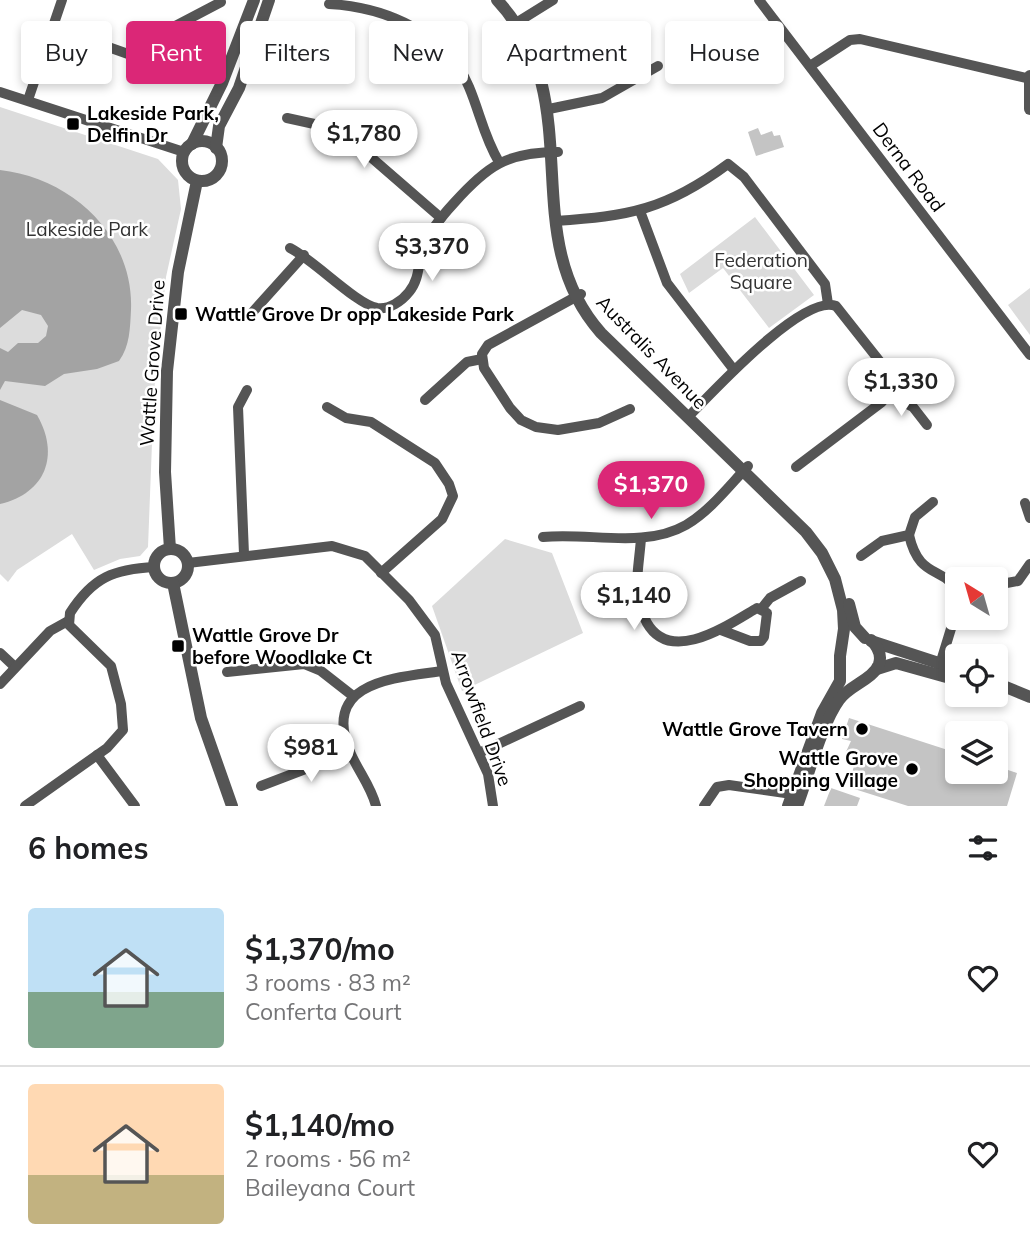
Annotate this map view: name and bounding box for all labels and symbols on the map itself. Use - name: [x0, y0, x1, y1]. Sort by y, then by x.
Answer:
- place label: Lakeside Park, Delfin Dr: [87, 101, 219, 147]
- pin: $1,780: [307, 110, 421, 170]
- marker: Lakeside Park, Delfin Dr: [65, 116, 81, 132]
- street label: Derna Road: [868, 118, 950, 216]
- park label: Lakeside Park: [26, 217, 148, 241]
- pin: $3,370: [375, 224, 489, 283]
- park label: Federation Square: [714, 248, 808, 294]
- street label: Wattle Grove Drive: [134, 279, 170, 447]
- street label: Australis Avenue: [592, 290, 712, 414]
- place label: Wattle Grove Dr opp Lakeside Park: [195, 302, 514, 326]
- marker: Wattle Grove Dr opp Lakeside Park: [173, 306, 189, 322]
- pin: $1,330: [844, 358, 958, 418]
- pin: $1,370: [594, 462, 708, 521]
- north arrow: [945, 567, 1008, 630]
- pin: $1,140: [577, 572, 691, 632]
- place label: Wattle Grove Dr before Woodlake Ct: [192, 623, 372, 669]
- marker: Wattle Grove Dr before Woodlake Ct: [170, 638, 186, 654]
- street label: Arrowfield Drive: [446, 647, 518, 789]
- place label: Wattle Grove Tavern: [662, 717, 848, 741]
- marker: Wattle Grove Tavern: [854, 721, 870, 737]
- pin: $981: [270, 724, 352, 784]
- place label: Wattle Grove Shopping Village: [743, 746, 898, 792]
- marker: Wattle Grove Shopping Village: [904, 761, 920, 777]

